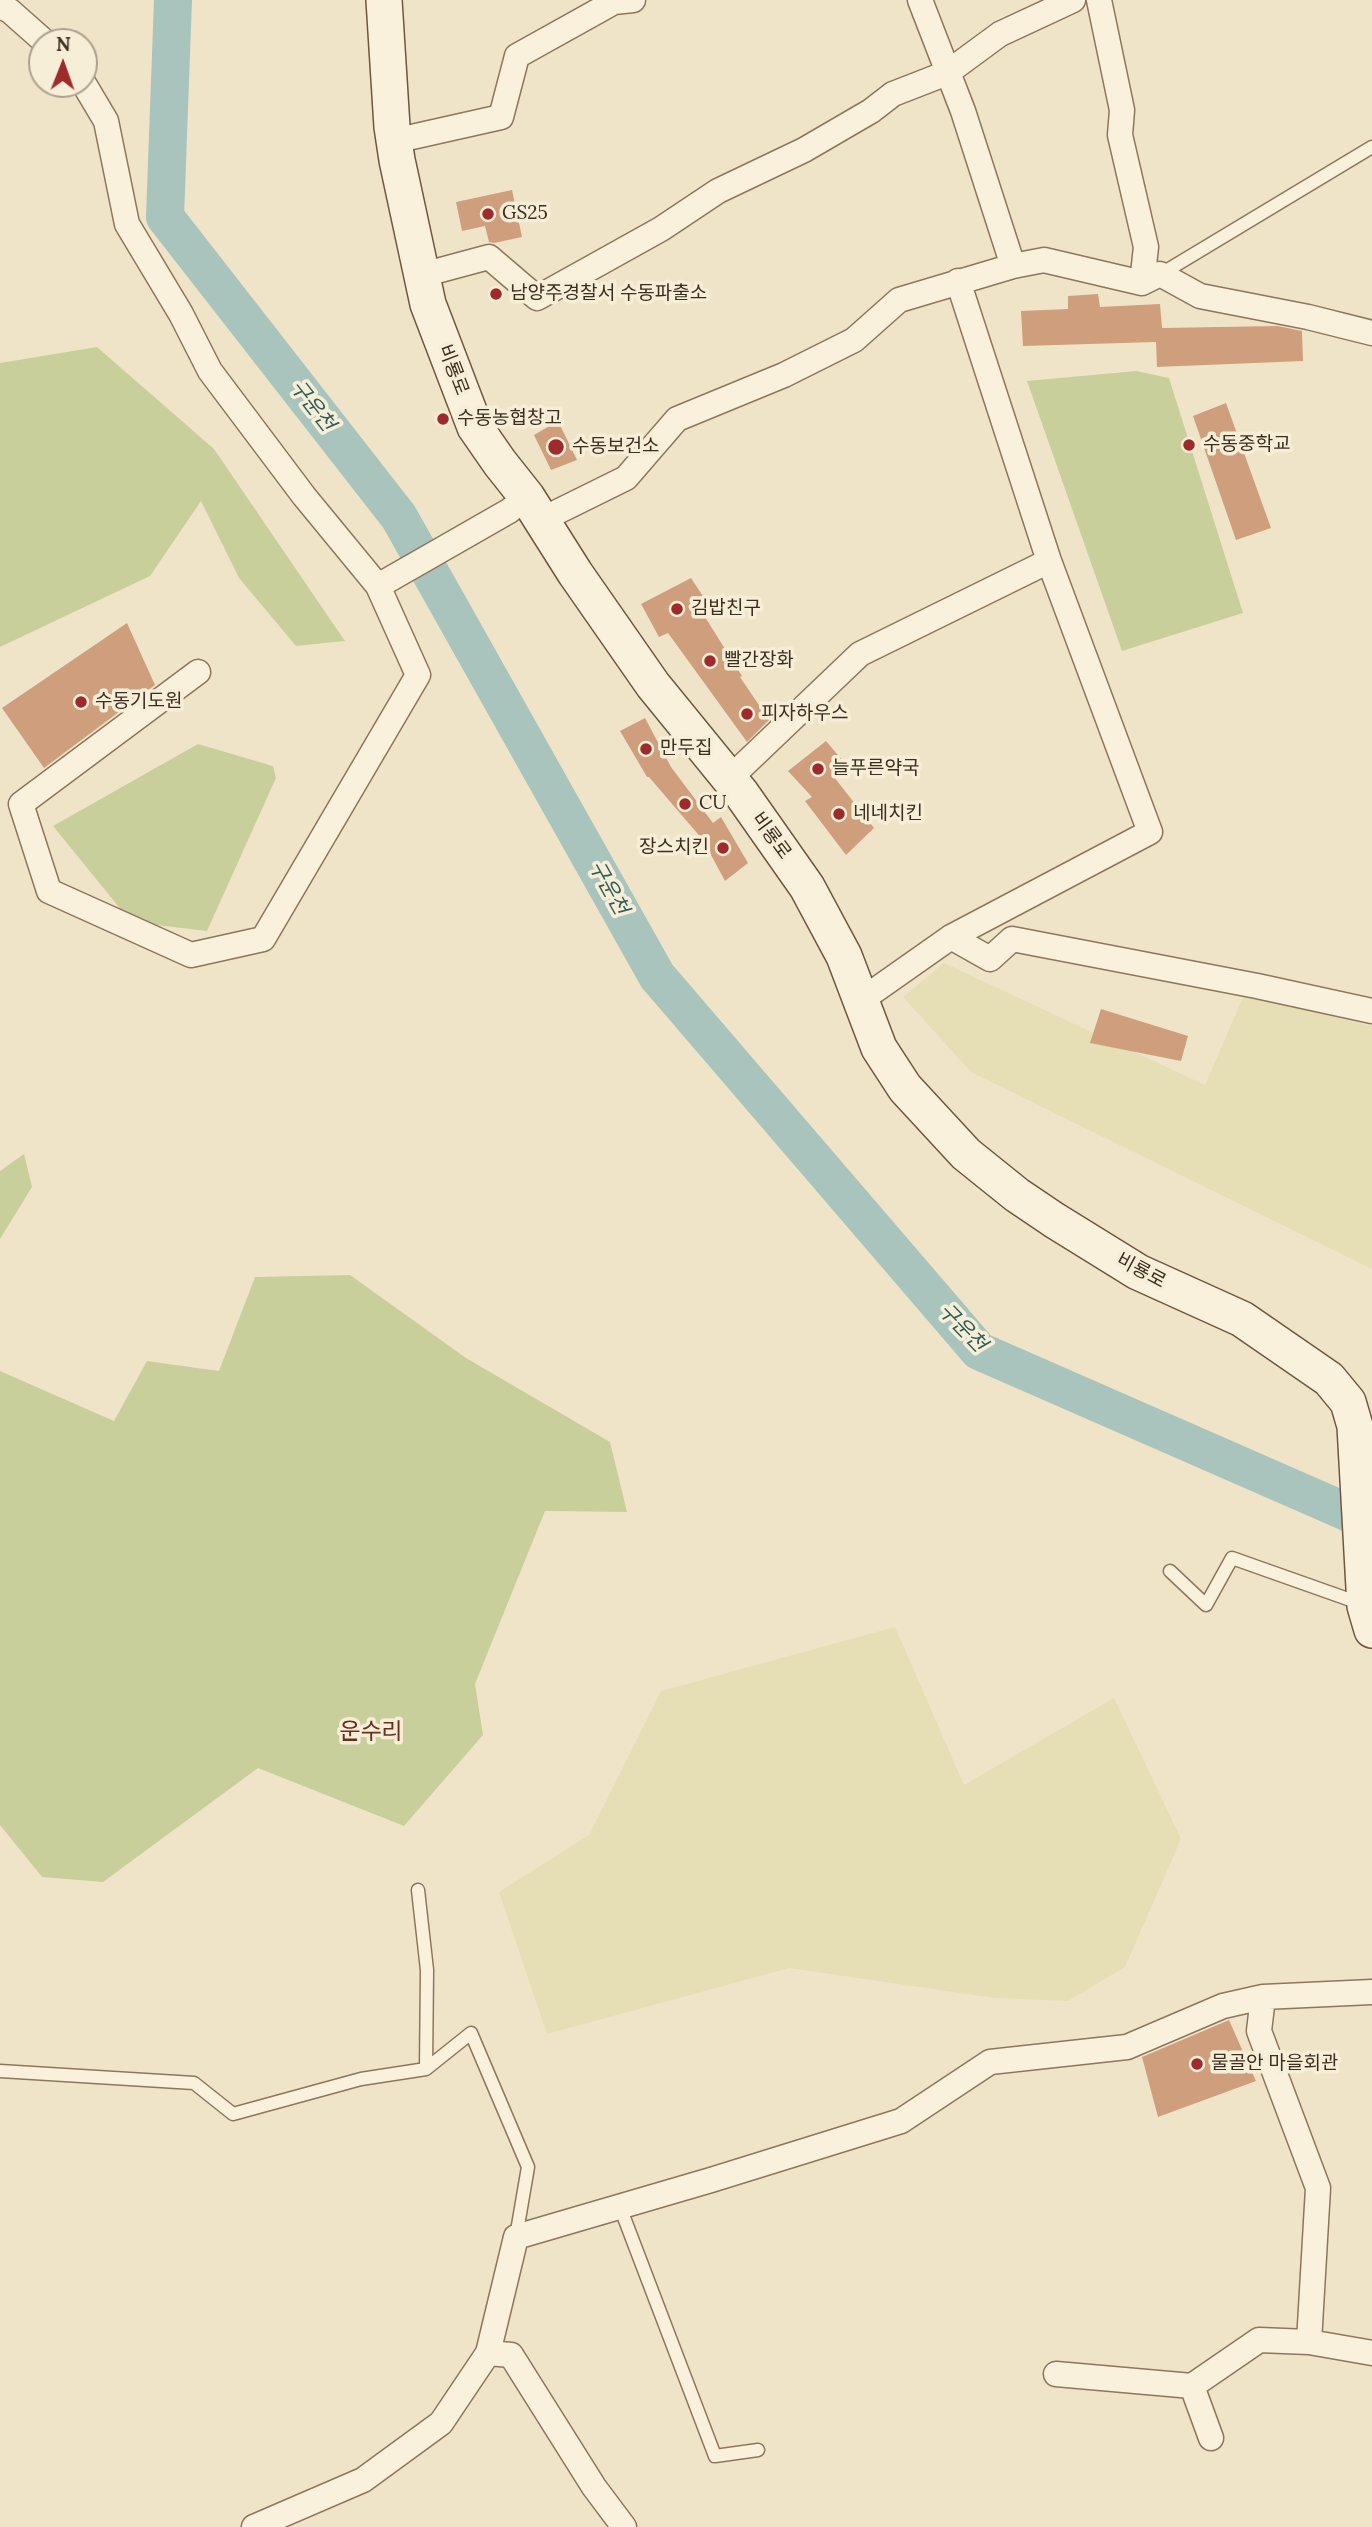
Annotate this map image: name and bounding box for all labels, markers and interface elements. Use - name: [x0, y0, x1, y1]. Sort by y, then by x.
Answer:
- north arrow: [28, 28, 98, 98]
- text: N: [56, 32, 71, 56]
- place label: GS25: [502, 203, 548, 225]
- marker: GS25: [480, 206, 496, 222]
- place label: 남양주경찰서 수동파출소: [510, 283, 707, 305]
- marker: 남양주경찰서 수동파출소: [488, 286, 504, 302]
- street label: 비룡로: [433, 341, 473, 399]
- water label: 구운천: [284, 375, 340, 437]
- place label: 수동농협창고: [457, 408, 562, 430]
- marker: 수동농협창고: [435, 411, 451, 427]
- place label: 수동중학교: [1203, 434, 1290, 456]
- place label: 수동보건소: [572, 436, 659, 458]
- marker: 수동보건소: [546, 437, 566, 457]
- marker: 수동중학교: [1181, 437, 1197, 453]
- place label: 김밥친구: [691, 598, 761, 620]
- marker: 김밥친구: [669, 601, 685, 617]
- place label: 빨간장화: [724, 650, 794, 672]
- marker: 빨간장화: [702, 653, 718, 669]
- place label: 수동기도원: [95, 691, 182, 713]
- marker: 수동기도원: [73, 694, 89, 710]
- place label: 피자하우스: [761, 703, 848, 725]
- marker: 피자하우스: [739, 706, 755, 722]
- place label: 만두집: [660, 738, 712, 760]
- marker: 만두집: [638, 741, 654, 757]
- place label: 늘푸른약국: [832, 758, 919, 780]
- marker: 늘푸른약국: [810, 761, 826, 777]
- place label: CU: [699, 793, 727, 815]
- marker: CU: [677, 796, 693, 812]
- place label: 네네치킨: [853, 803, 923, 825]
- marker: 네네치킨: [831, 806, 847, 822]
- street label: 비룡로: [746, 808, 796, 864]
- place label: 장스치킨: [639, 837, 709, 859]
- marker: 장스치킨: [715, 840, 731, 856]
- water label: 구운천: [583, 857, 633, 919]
- street label: 비룡로: [1112, 1249, 1170, 1293]
- water label: 구운천: [933, 1298, 991, 1358]
- district label: 운수리: [339, 1718, 403, 1746]
- place label: 물골안 마을회관: [1211, 2053, 1338, 2075]
- marker: 물골안 마을회관: [1189, 2056, 1205, 2072]

